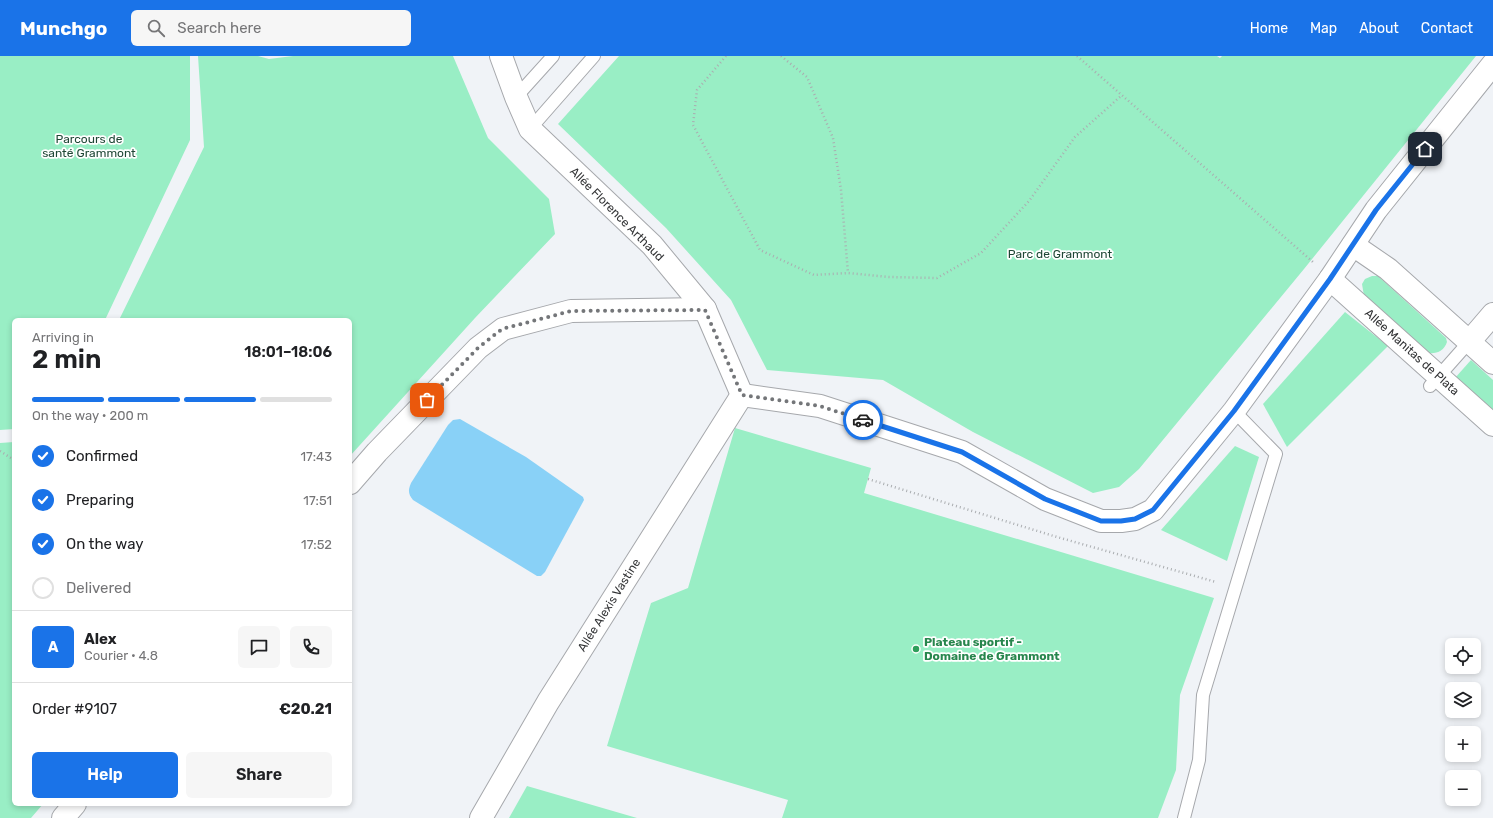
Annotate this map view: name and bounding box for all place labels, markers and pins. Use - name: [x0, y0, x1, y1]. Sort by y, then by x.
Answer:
- pin: [1408, 132, 1442, 166]
- pin: [410, 383, 444, 417]
- place label: Plateau sportif - Domaine de Grammont: [924, 635, 1060, 663]
- marker: Plateau sportif - Domaine de Grammont: [911, 644, 921, 654]

